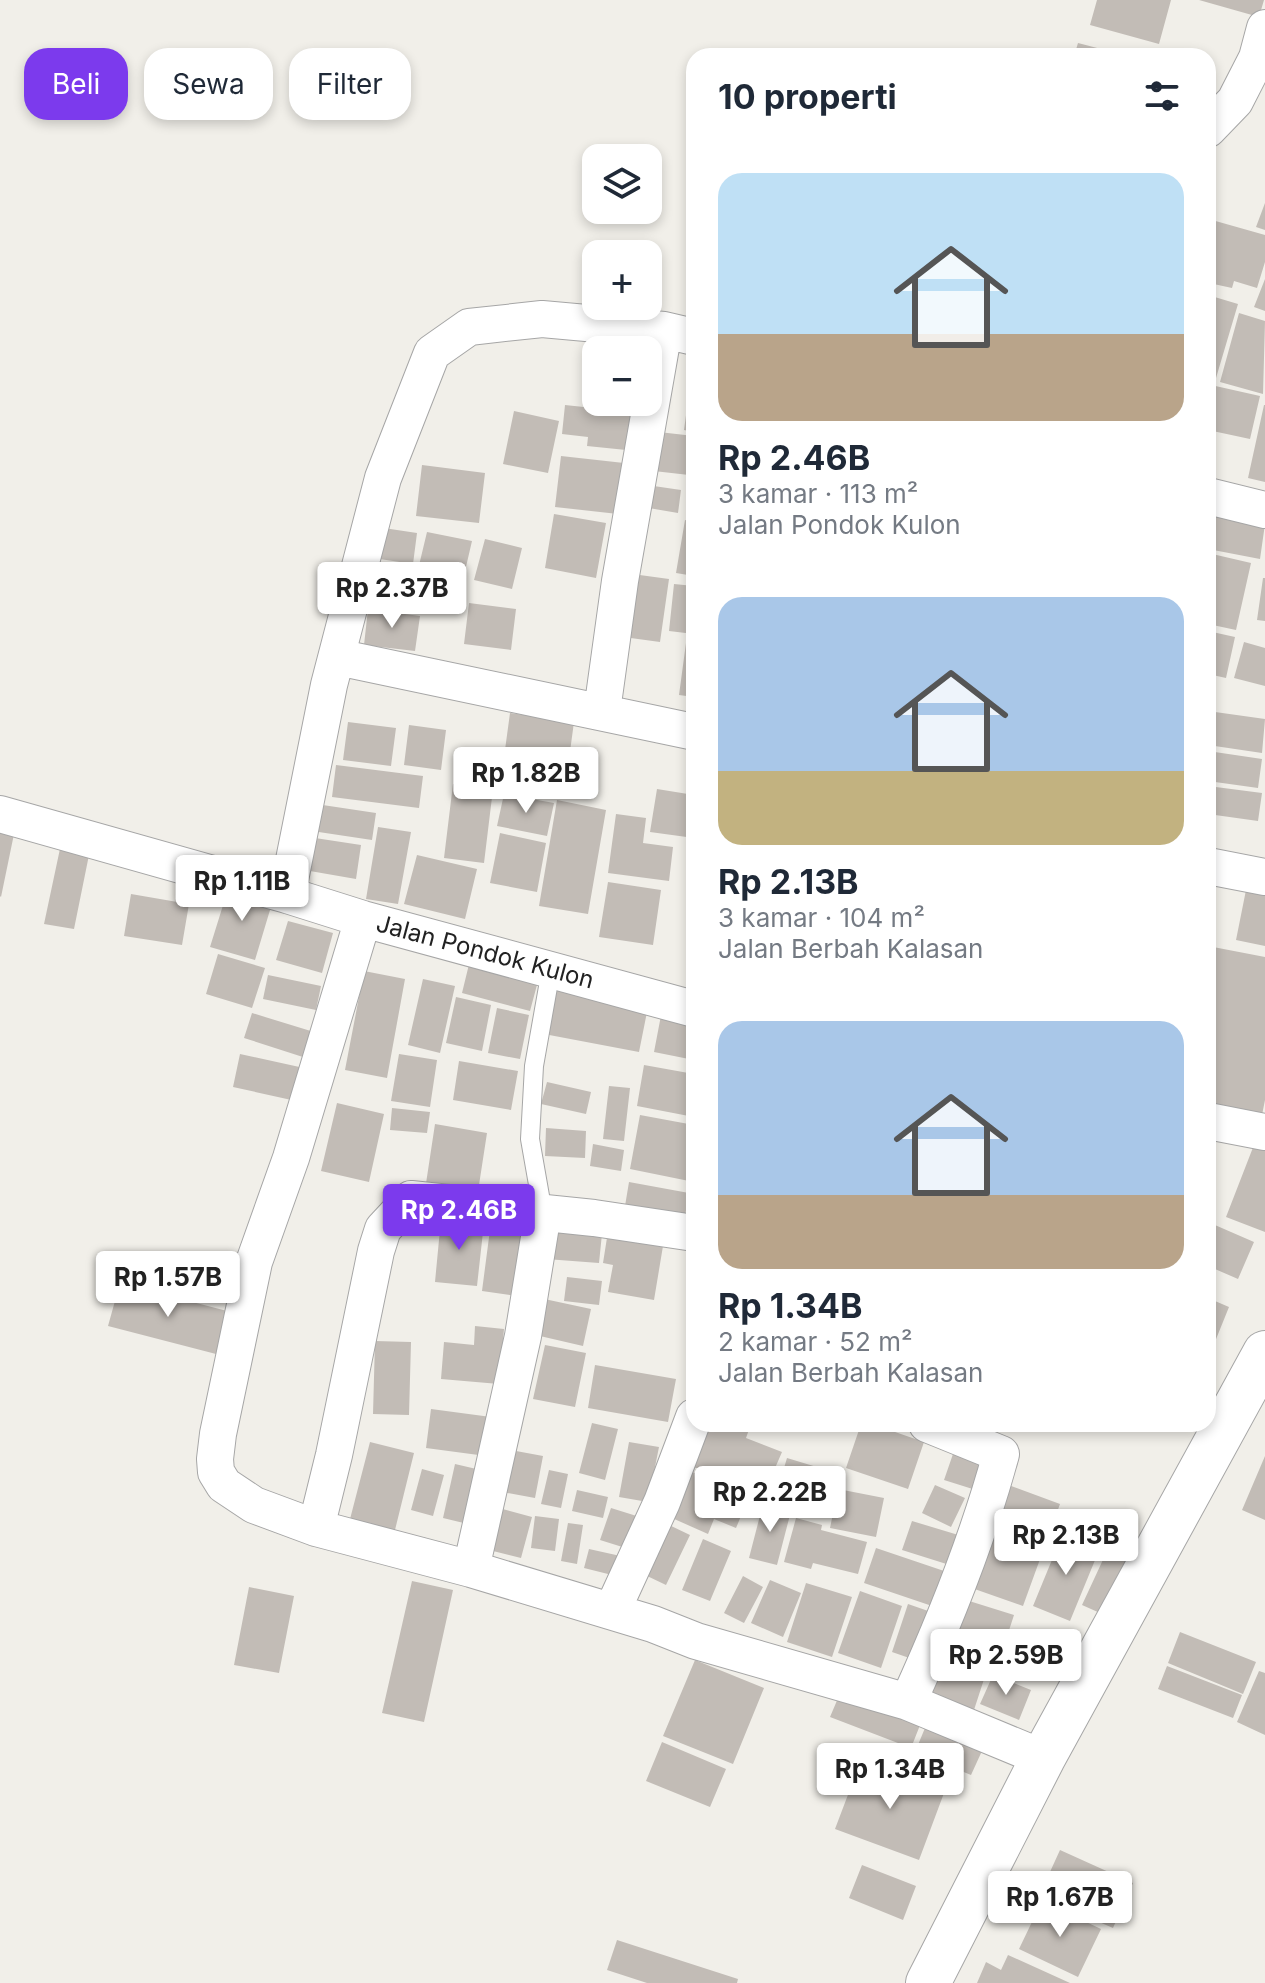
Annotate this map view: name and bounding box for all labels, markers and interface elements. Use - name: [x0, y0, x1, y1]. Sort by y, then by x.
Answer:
- chip: Beli: [24, 48, 128, 120]
- chip: Sewa: [144, 48, 273, 120]
- chip: Filter: [289, 48, 411, 120]
- icon: filters: [1140, 74, 1184, 118]
- text: 10 properti: [718, 76, 897, 117]
- map controls: [582, 144, 662, 416]
- button: layers: [582, 144, 662, 224]
- icon: home: [879, 225, 1023, 369]
- button: +: [582, 240, 662, 320]
- button: −: [582, 336, 662, 416]
- text: Rp 2.46B: [718, 437, 870, 478]
- text: 3 kamar · 113 m²: [718, 478, 918, 509]
- text: Jalan Pondok Kulon: [718, 509, 961, 540]
- pin: Rp 2.37B: [309, 562, 475, 630]
- text: Rp 2.37B: [335, 572, 449, 603]
- icon: home: [879, 649, 1023, 793]
- pin: Rp 1.82B: [443, 747, 609, 815]
- text: Rp 1.82B: [471, 757, 581, 788]
- pin: Rp 1.11B: [159, 855, 325, 923]
- text: Rp 2.13B: [718, 861, 859, 902]
- text: Rp 1.11B: [194, 865, 290, 896]
- text: 3 kamar · 104 m²: [718, 902, 925, 933]
- street label: Jalan Pondok Kulon: [373, 909, 597, 995]
- text: Jalan Berbah Kalasan: [718, 933, 983, 964]
- icon: home: [879, 1073, 1023, 1217]
- pin: Rp 2.46B: [376, 1184, 542, 1252]
- text: Rp 2.46B: [401, 1194, 517, 1225]
- pin: Rp 1.57B: [85, 1251, 251, 1319]
- text: Rp 1.57B: [114, 1261, 222, 1292]
- text: Rp 1.34B: [718, 1285, 862, 1326]
- text: 2 kamar · 52 m²: [718, 1326, 913, 1357]
- text: Jalan Berbah Kalasan: [718, 1357, 983, 1388]
- pin: Rp 2.22B: [687, 1466, 853, 1534]
- text: Rp 2.22B: [713, 1476, 827, 1507]
- pin: Rp 2.13B: [983, 1509, 1149, 1577]
- text: Rp 2.13B: [1012, 1519, 1120, 1550]
- pin: Rp 2.59B: [923, 1629, 1089, 1697]
- text: Rp 2.59B: [948, 1639, 1064, 1670]
- pin: Rp 1.34B: [807, 1743, 973, 1811]
- text: Rp 1.34B: [835, 1753, 945, 1784]
- pin: Rp 1.67B: [977, 1871, 1143, 1939]
- text: Rp 1.67B: [1006, 1881, 1114, 1912]

